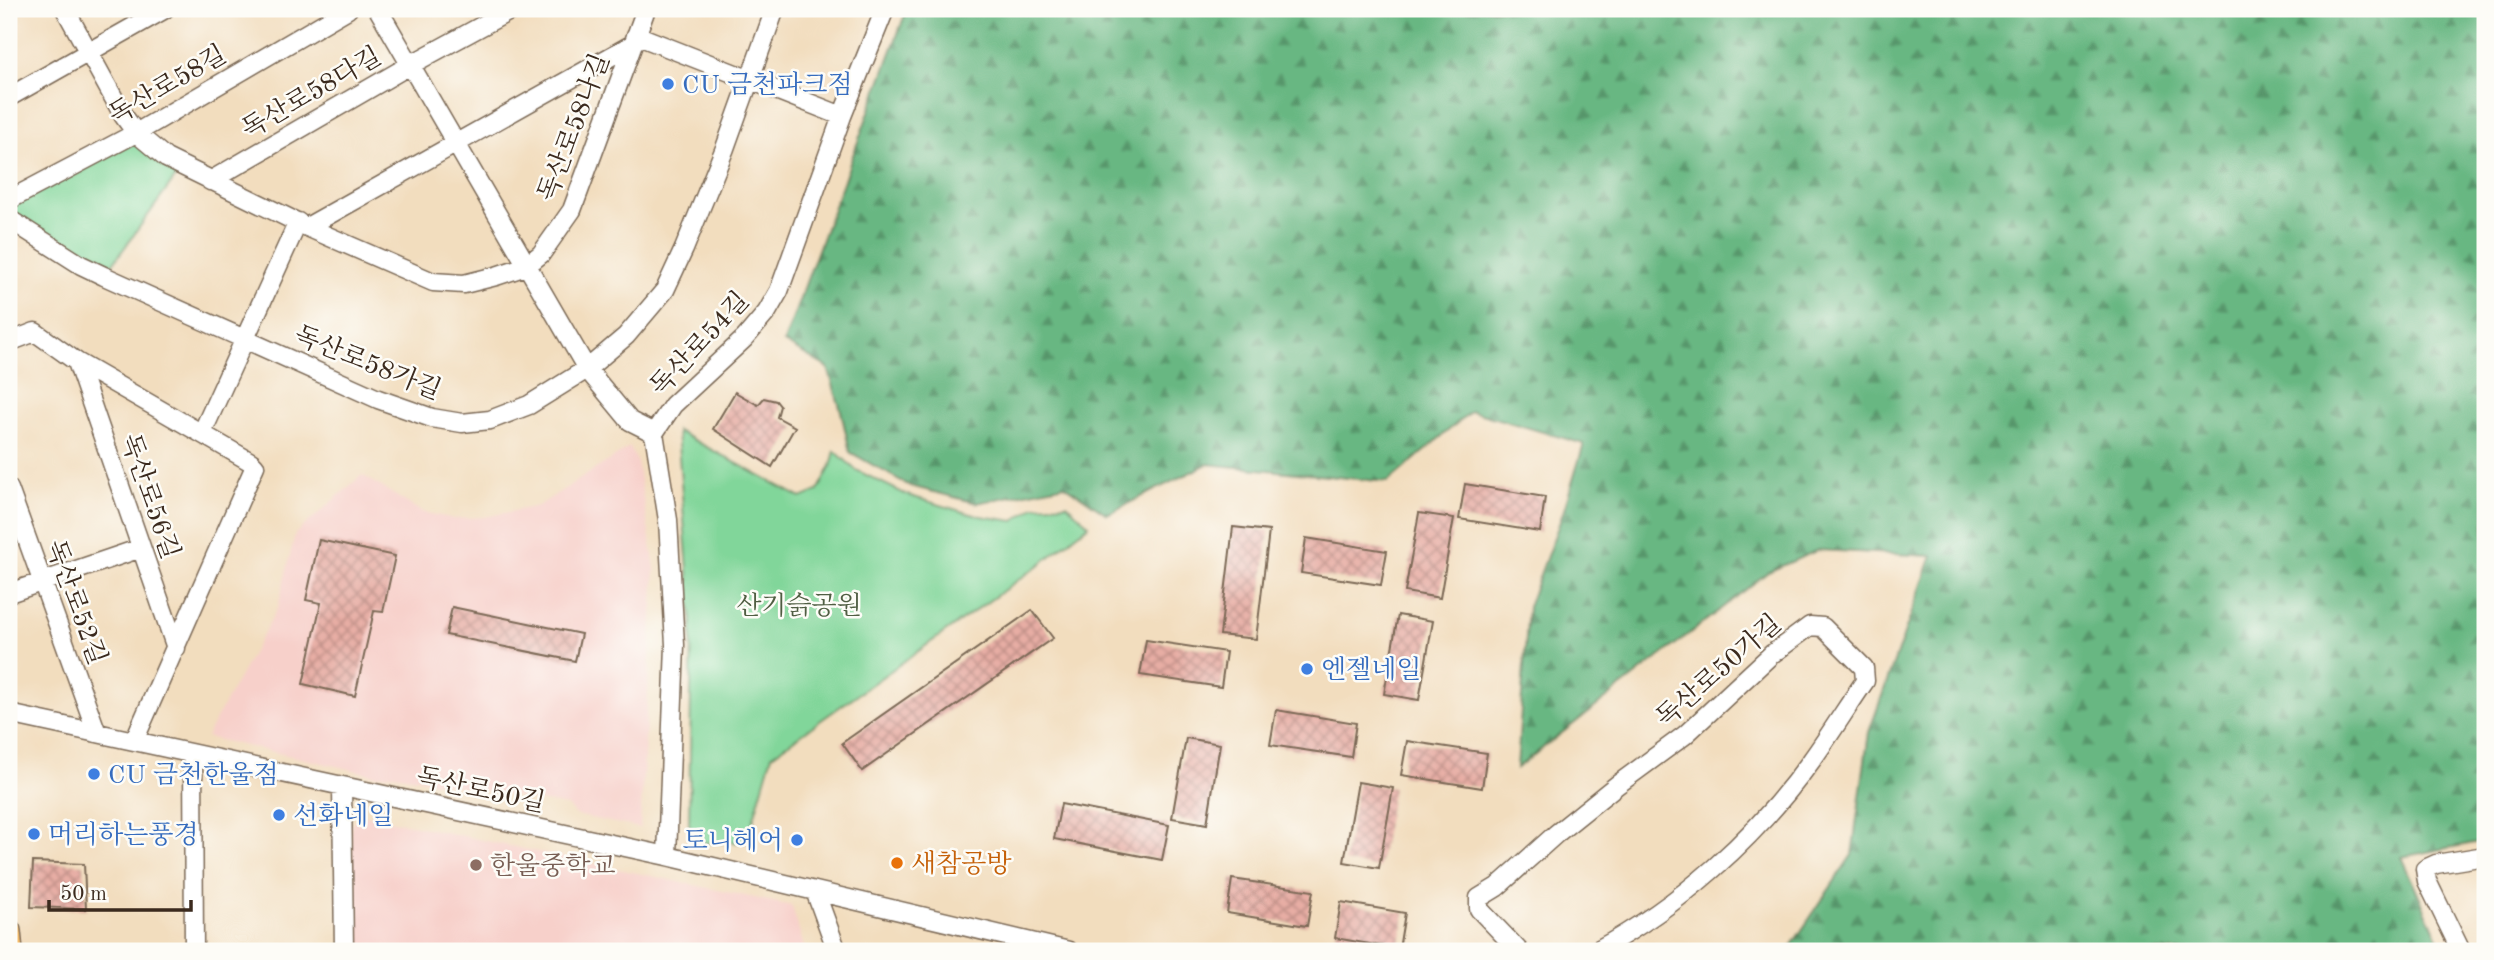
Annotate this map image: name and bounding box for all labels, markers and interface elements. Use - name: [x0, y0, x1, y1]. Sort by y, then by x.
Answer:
- street label: 독산로58길: [104, 40, 231, 130]
- street label: 독산로58다길: [237, 42, 386, 144]
- street label: 독산로58나길: [533, 50, 615, 205]
- place label: CU 금천파크점: [682, 71, 853, 99]
- marker: CU 금천파크점: [660, 76, 676, 92]
- street label: 독산로54길: [645, 286, 755, 401]
- street label: 독산로58가길: [290, 321, 445, 405]
- street label: 독산로56길: [116, 430, 185, 563]
- street label: 독산로52길: [41, 536, 112, 669]
- park label: 산기슭공원: [736, 592, 862, 620]
- street label: 독산로50가길: [1651, 609, 1787, 732]
- place label: 엔젤네일: [1321, 656, 1421, 684]
- marker: 엔젤네일: [1299, 661, 1315, 677]
- place label: CU 금천한울점: [108, 761, 279, 789]
- street label: 독산로50길: [414, 763, 548, 817]
- marker: CU 금천한울점: [86, 766, 102, 782]
- place label: 선화네일: [293, 802, 393, 830]
- marker: 선화네일: [271, 807, 287, 823]
- place label: 머리하는풍경: [48, 821, 199, 849]
- marker: 머리하는풍경: [26, 826, 42, 842]
- place label: 토니헤어: [683, 827, 783, 855]
- marker: 토니헤어: [789, 832, 805, 848]
- place label: 새참공방: [911, 850, 1012, 878]
- place label: 한울중학교: [490, 852, 616, 880]
- marker: 새참공방: [889, 855, 905, 871]
- marker: 한울중학교: [468, 857, 484, 873]
- scale bar: [49, 869, 191, 913]
- text: 50 m: [60, 884, 107, 905]

